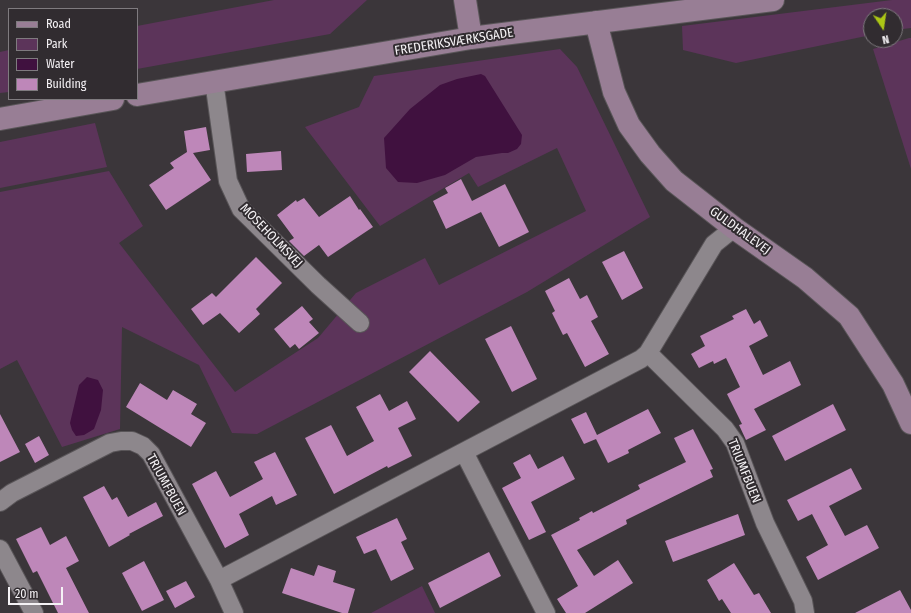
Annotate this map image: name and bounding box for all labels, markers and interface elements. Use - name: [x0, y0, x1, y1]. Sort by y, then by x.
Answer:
- legend: [8, 8, 138, 100]
- north arrow: [863, 8, 903, 48]
- text: Road: [46, 17, 71, 31]
- street label: FREDERIKSVÆRKSGADE: [394, 25, 514, 59]
- text: N: [881, 32, 890, 46]
- text: Park: [46, 37, 67, 51]
- text: Water: [46, 57, 74, 71]
- text: Building: [46, 77, 86, 91]
- street label: MOSEHOLMSVEJ: [237, 201, 305, 271]
- street label: GULDHALEVEJ: [707, 204, 773, 258]
- street label: TRIUMFBUEN: [724, 437, 764, 505]
- street label: TRIUMFBUEN: [143, 452, 189, 518]
- scale bar: [10, 579, 65, 605]
- text: 20 m: [15, 587, 39, 601]

